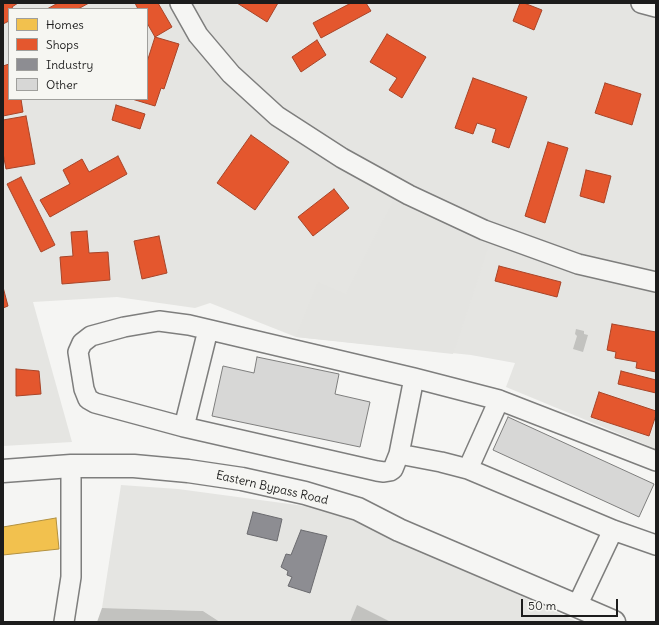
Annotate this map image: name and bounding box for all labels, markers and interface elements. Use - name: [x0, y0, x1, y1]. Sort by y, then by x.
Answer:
- legend: [8, 8, 148, 100]
- text: Homes: [46, 17, 84, 32]
- text: Shops: [46, 37, 79, 52]
- text: Industry: [46, 57, 93, 72]
- text: Other: [46, 77, 78, 92]
- street label: Eastern Bypass Road: [215, 468, 329, 508]
- scale bar: [523, 591, 620, 617]
- text: 50 m: [528, 598, 556, 613]

